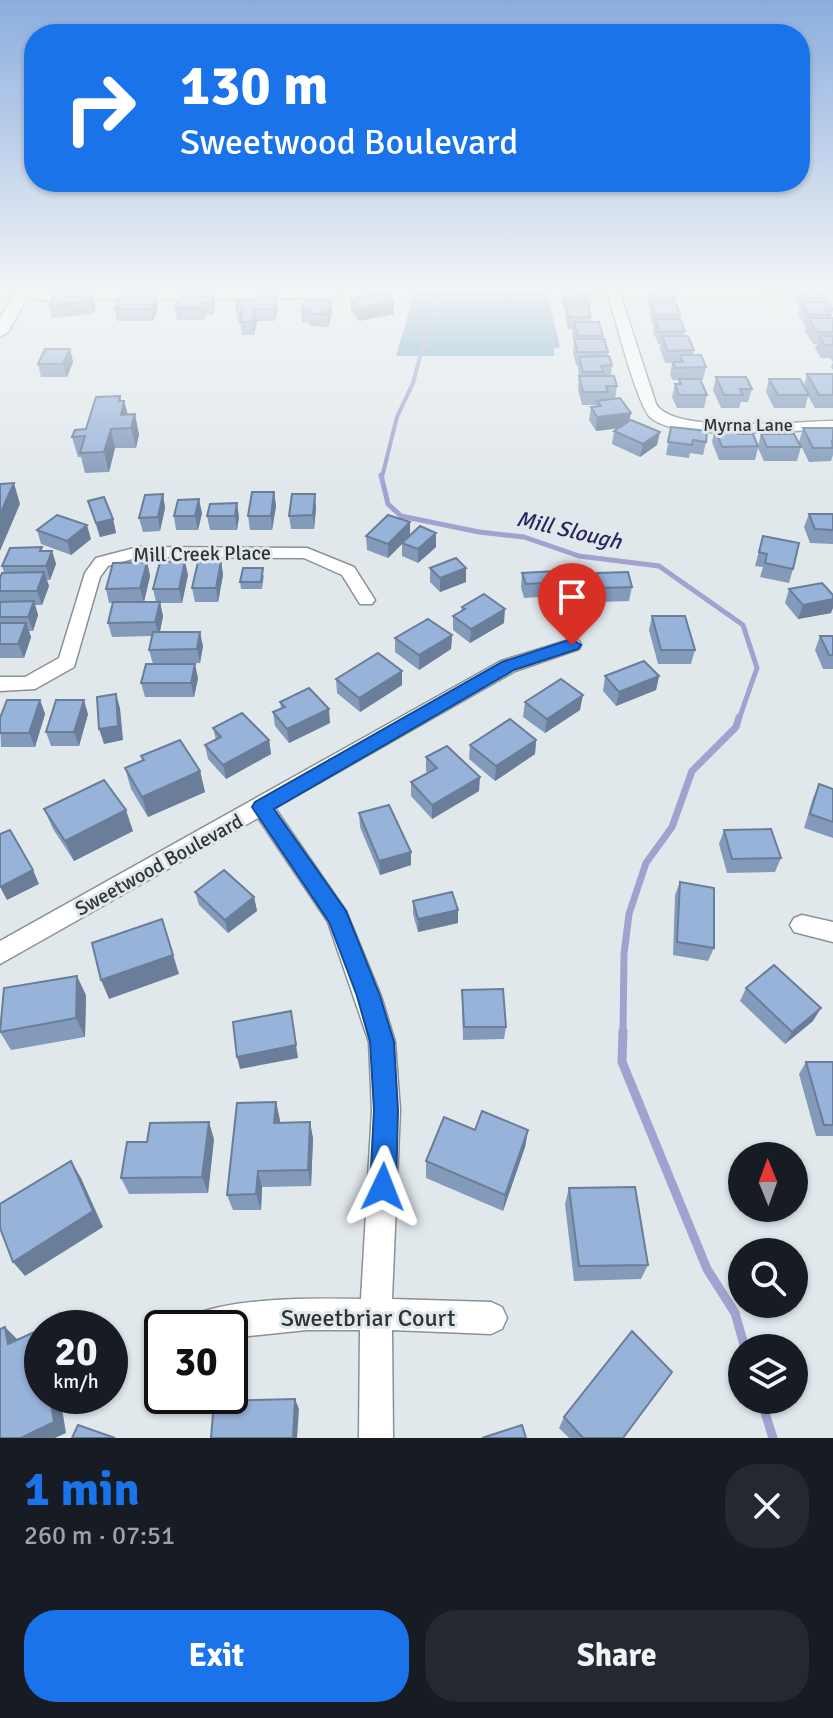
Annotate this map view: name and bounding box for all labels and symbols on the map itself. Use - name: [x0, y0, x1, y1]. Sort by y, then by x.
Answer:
- street label: Myrna Lane: [703, 414, 793, 436]
- water label: Mill Slough: [514, 505, 625, 555]
- street label: Mill Creek Place: [133, 540, 271, 568]
- pin: [538, 563, 606, 645]
- street label: Sweetwood Boulevard: [71, 808, 247, 922]
- north arrow: [728, 1142, 808, 1222]
- position arrow: [341, 1145, 425, 1229]
- street label: Sweetbriar Court: [281, 1303, 455, 1333]
- speed limit sign: 30: [144, 1310, 248, 1414]

